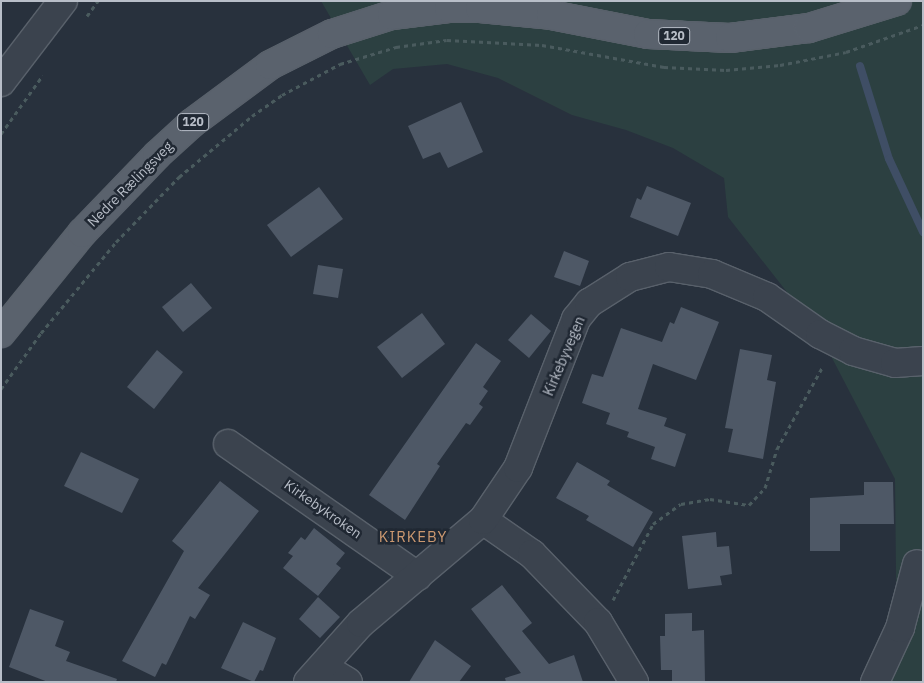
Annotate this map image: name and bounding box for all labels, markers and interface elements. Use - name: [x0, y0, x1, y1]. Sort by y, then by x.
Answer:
- road number: 120: [658, 27, 690, 46]
- road number: 120: [177, 112, 209, 132]
- street label: Nedre Rælingsveg: [84, 138, 176, 230]
- street label: Kirkebyvegen: [540, 314, 588, 398]
- street label: Kirkebykroken: [281, 476, 365, 542]
- district label: KIRKEBY: [378, 528, 448, 546]

